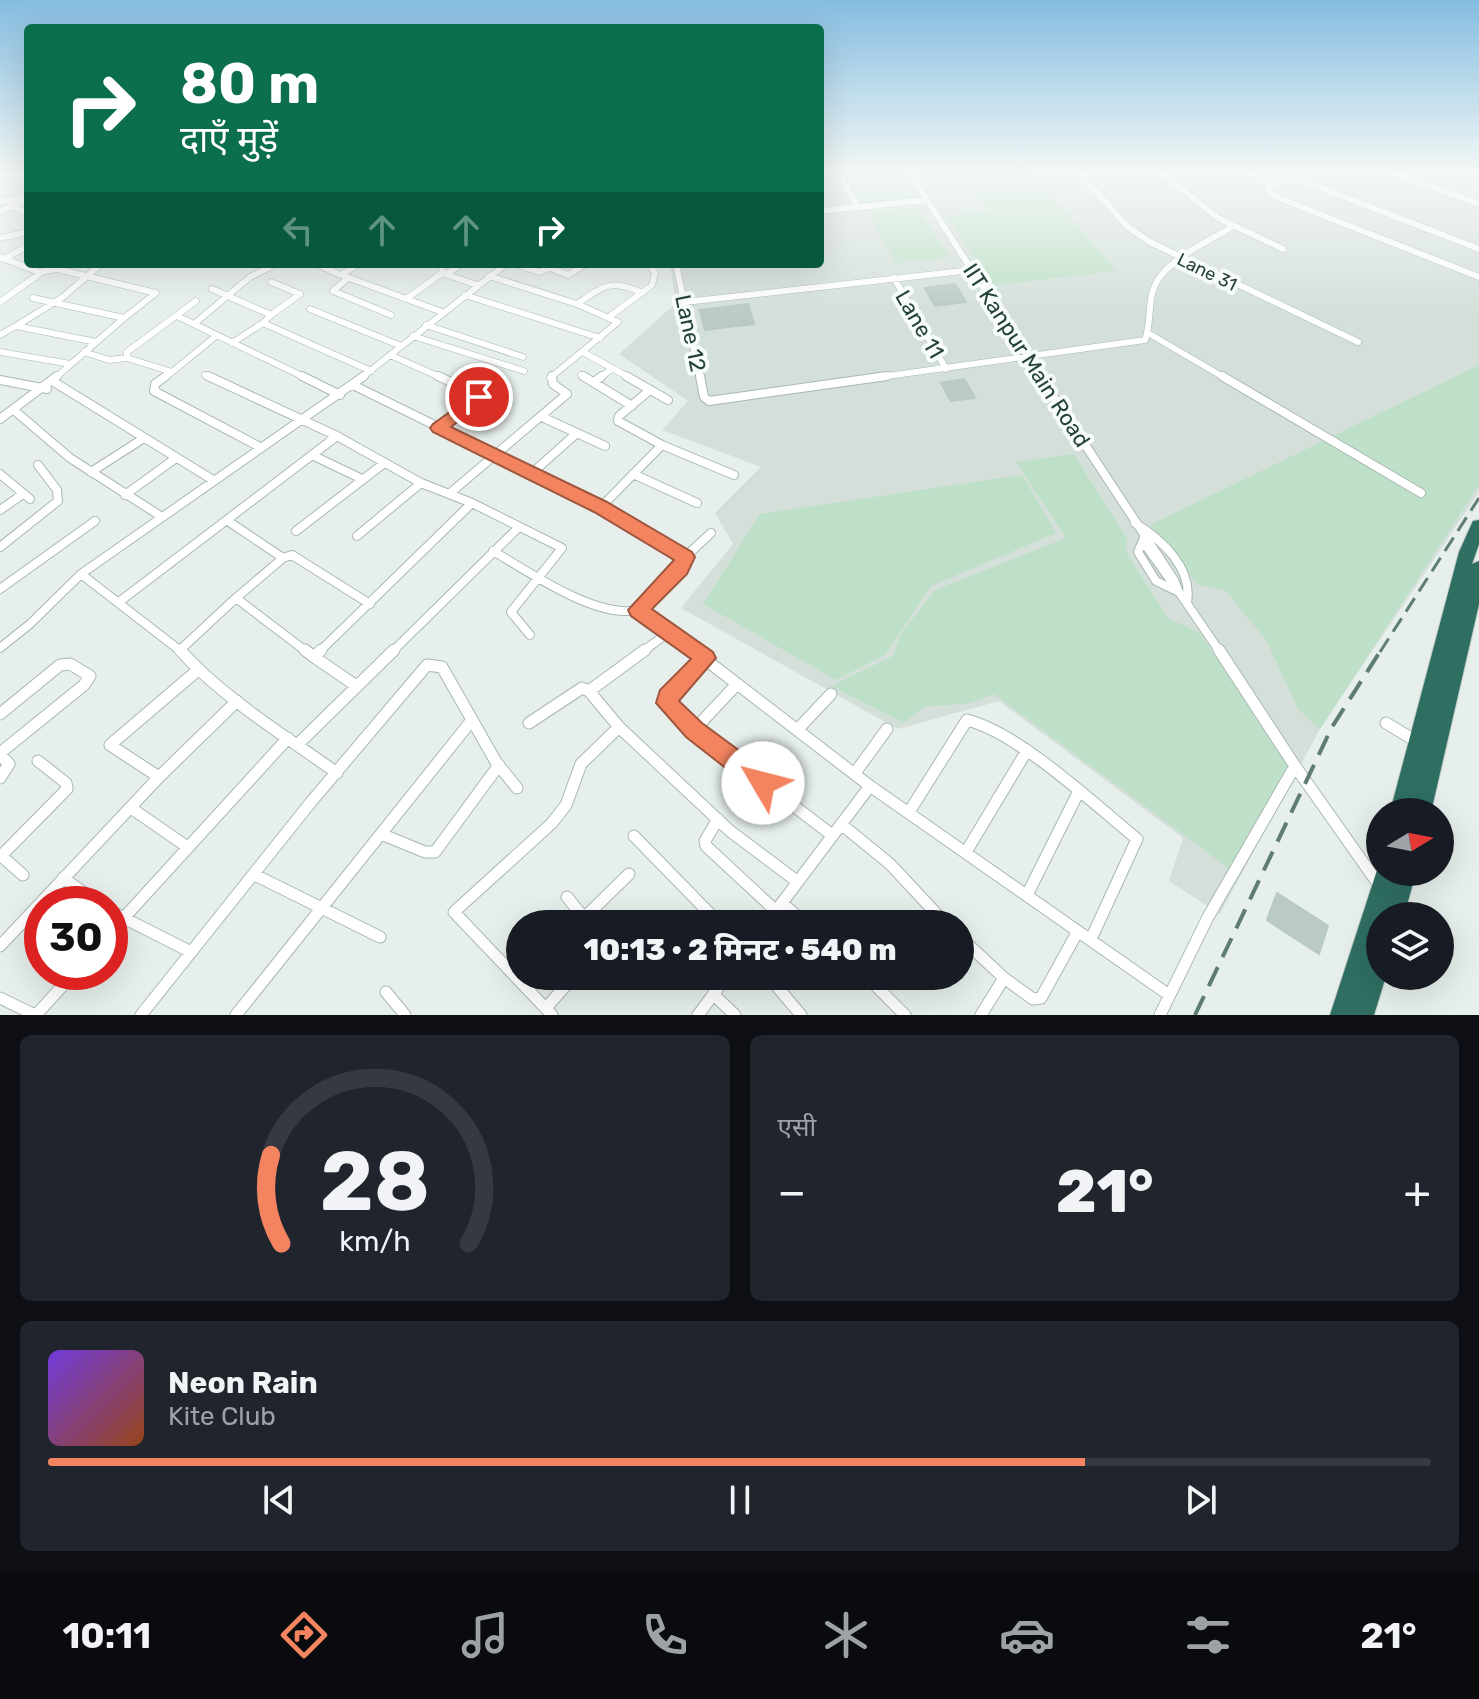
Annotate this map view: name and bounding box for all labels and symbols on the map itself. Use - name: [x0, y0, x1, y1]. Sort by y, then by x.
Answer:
- street label: Lane 31: [1174, 248, 1240, 296]
- street label: IIT Kanpur Main Road: [957, 258, 1096, 452]
- street label: Lane 11: [889, 285, 950, 363]
- street label: Lane 12: [669, 292, 712, 374]
- pin: [445, 363, 513, 431]
- position arrow: [721, 741, 805, 825]
- north arrow: [1366, 798, 1454, 886]
- speed limit sign: 30: [24, 886, 128, 990]

